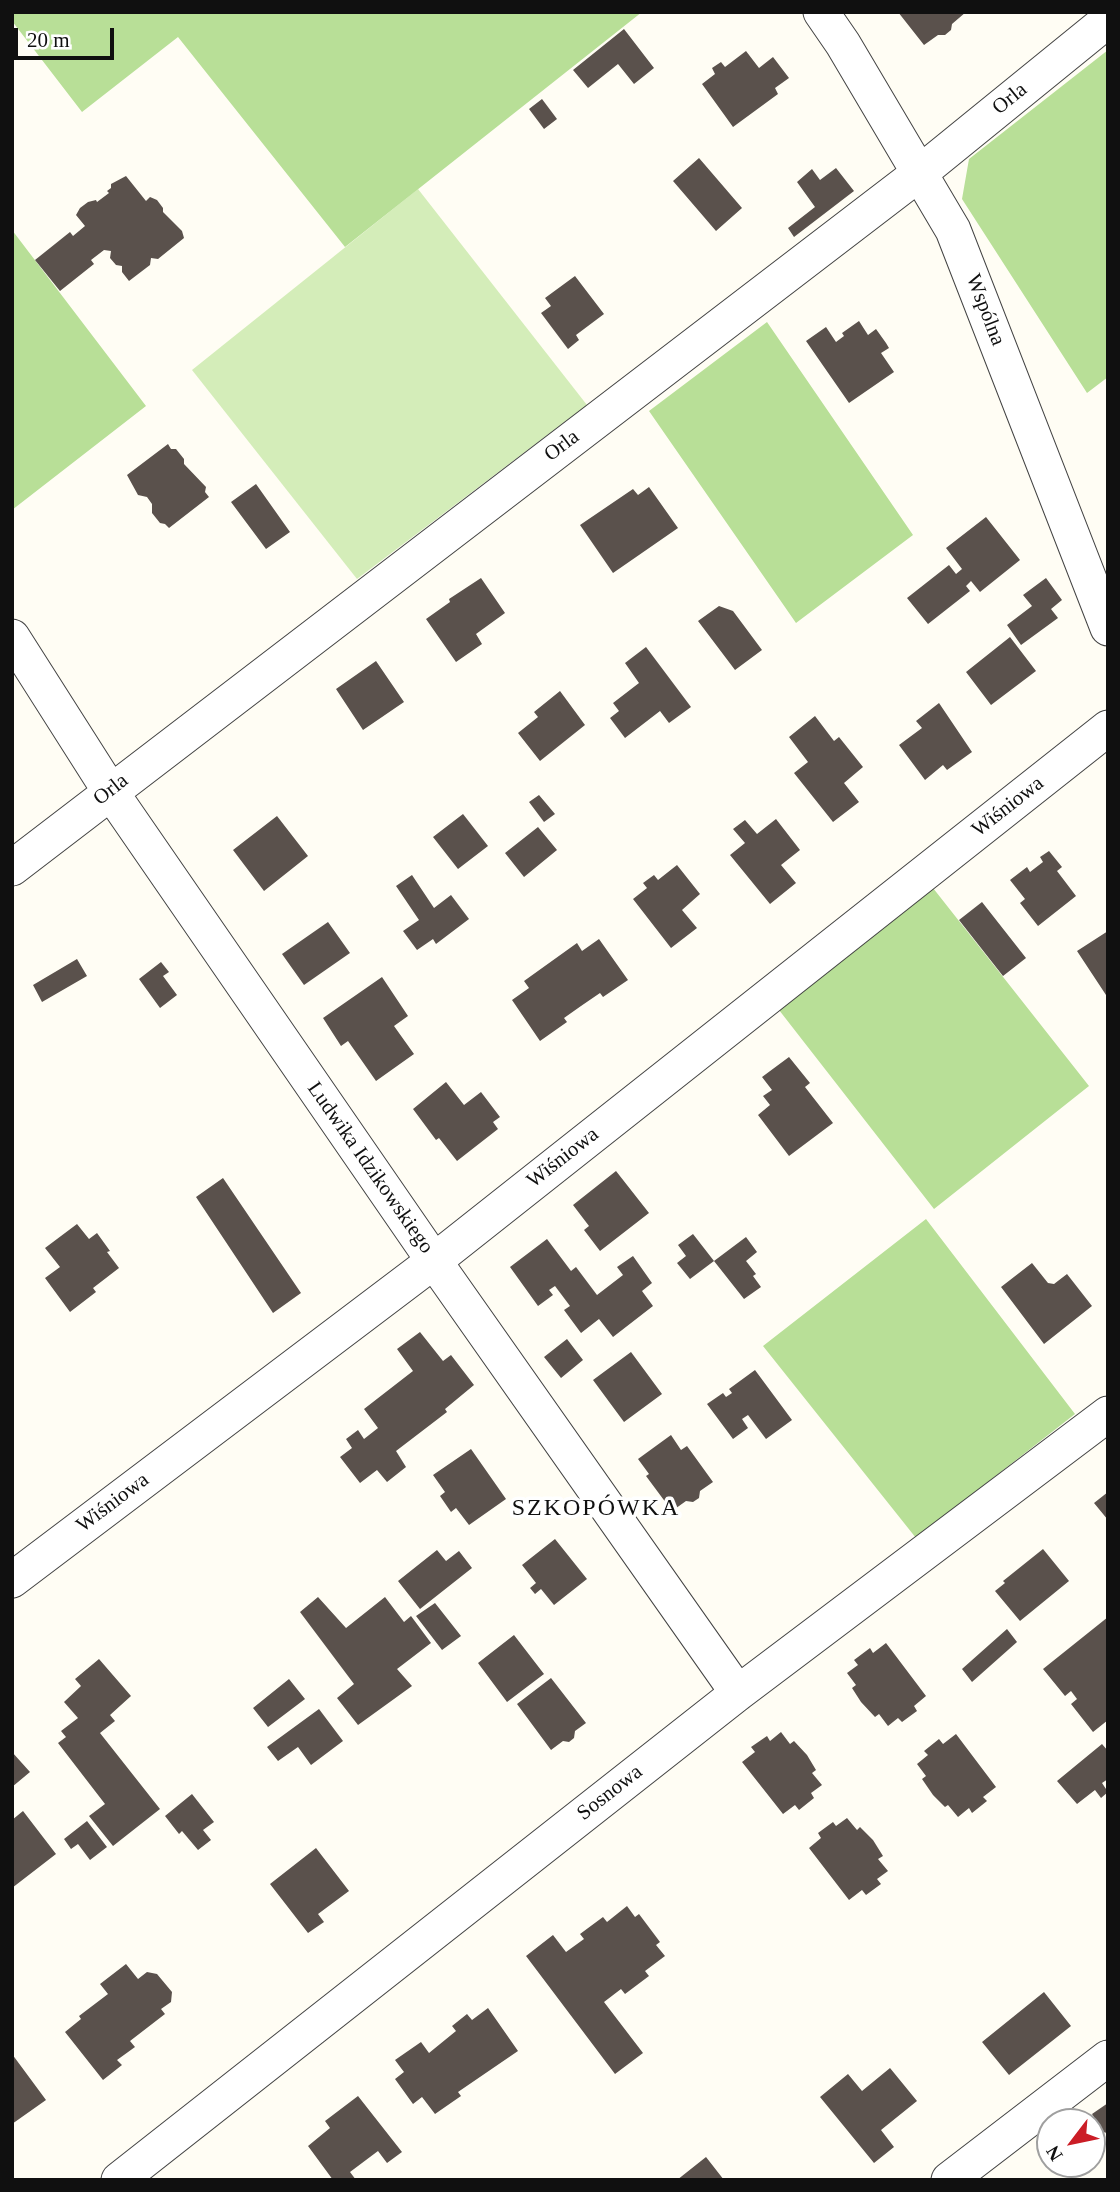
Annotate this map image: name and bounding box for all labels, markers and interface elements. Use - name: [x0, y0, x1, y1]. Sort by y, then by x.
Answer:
- scale bar: [18, 14, 117, 58]
- text: 20 m: [27, 28, 70, 52]
- street label: Orla: [988, 77, 1032, 121]
- street label: Wspólna: [960, 271, 1010, 349]
- street label: Orla: [540, 425, 584, 467]
- street label: Orla: [89, 769, 133, 811]
- street label: Wiśniowa: [967, 771, 1049, 843]
- street label: Ludwika Idzikowskiego: [301, 1077, 439, 1259]
- street label: Wiśniowa: [522, 1122, 604, 1194]
- street label: Wiśniowa: [72, 1468, 154, 1538]
- district label: SZKOPÓWKA: [513, 1495, 679, 1523]
- street label: Sosnowa: [572, 1760, 648, 1826]
- north arrow: [1036, 2108, 1106, 2178]
- text: N: [1042, 2142, 1067, 2165]

